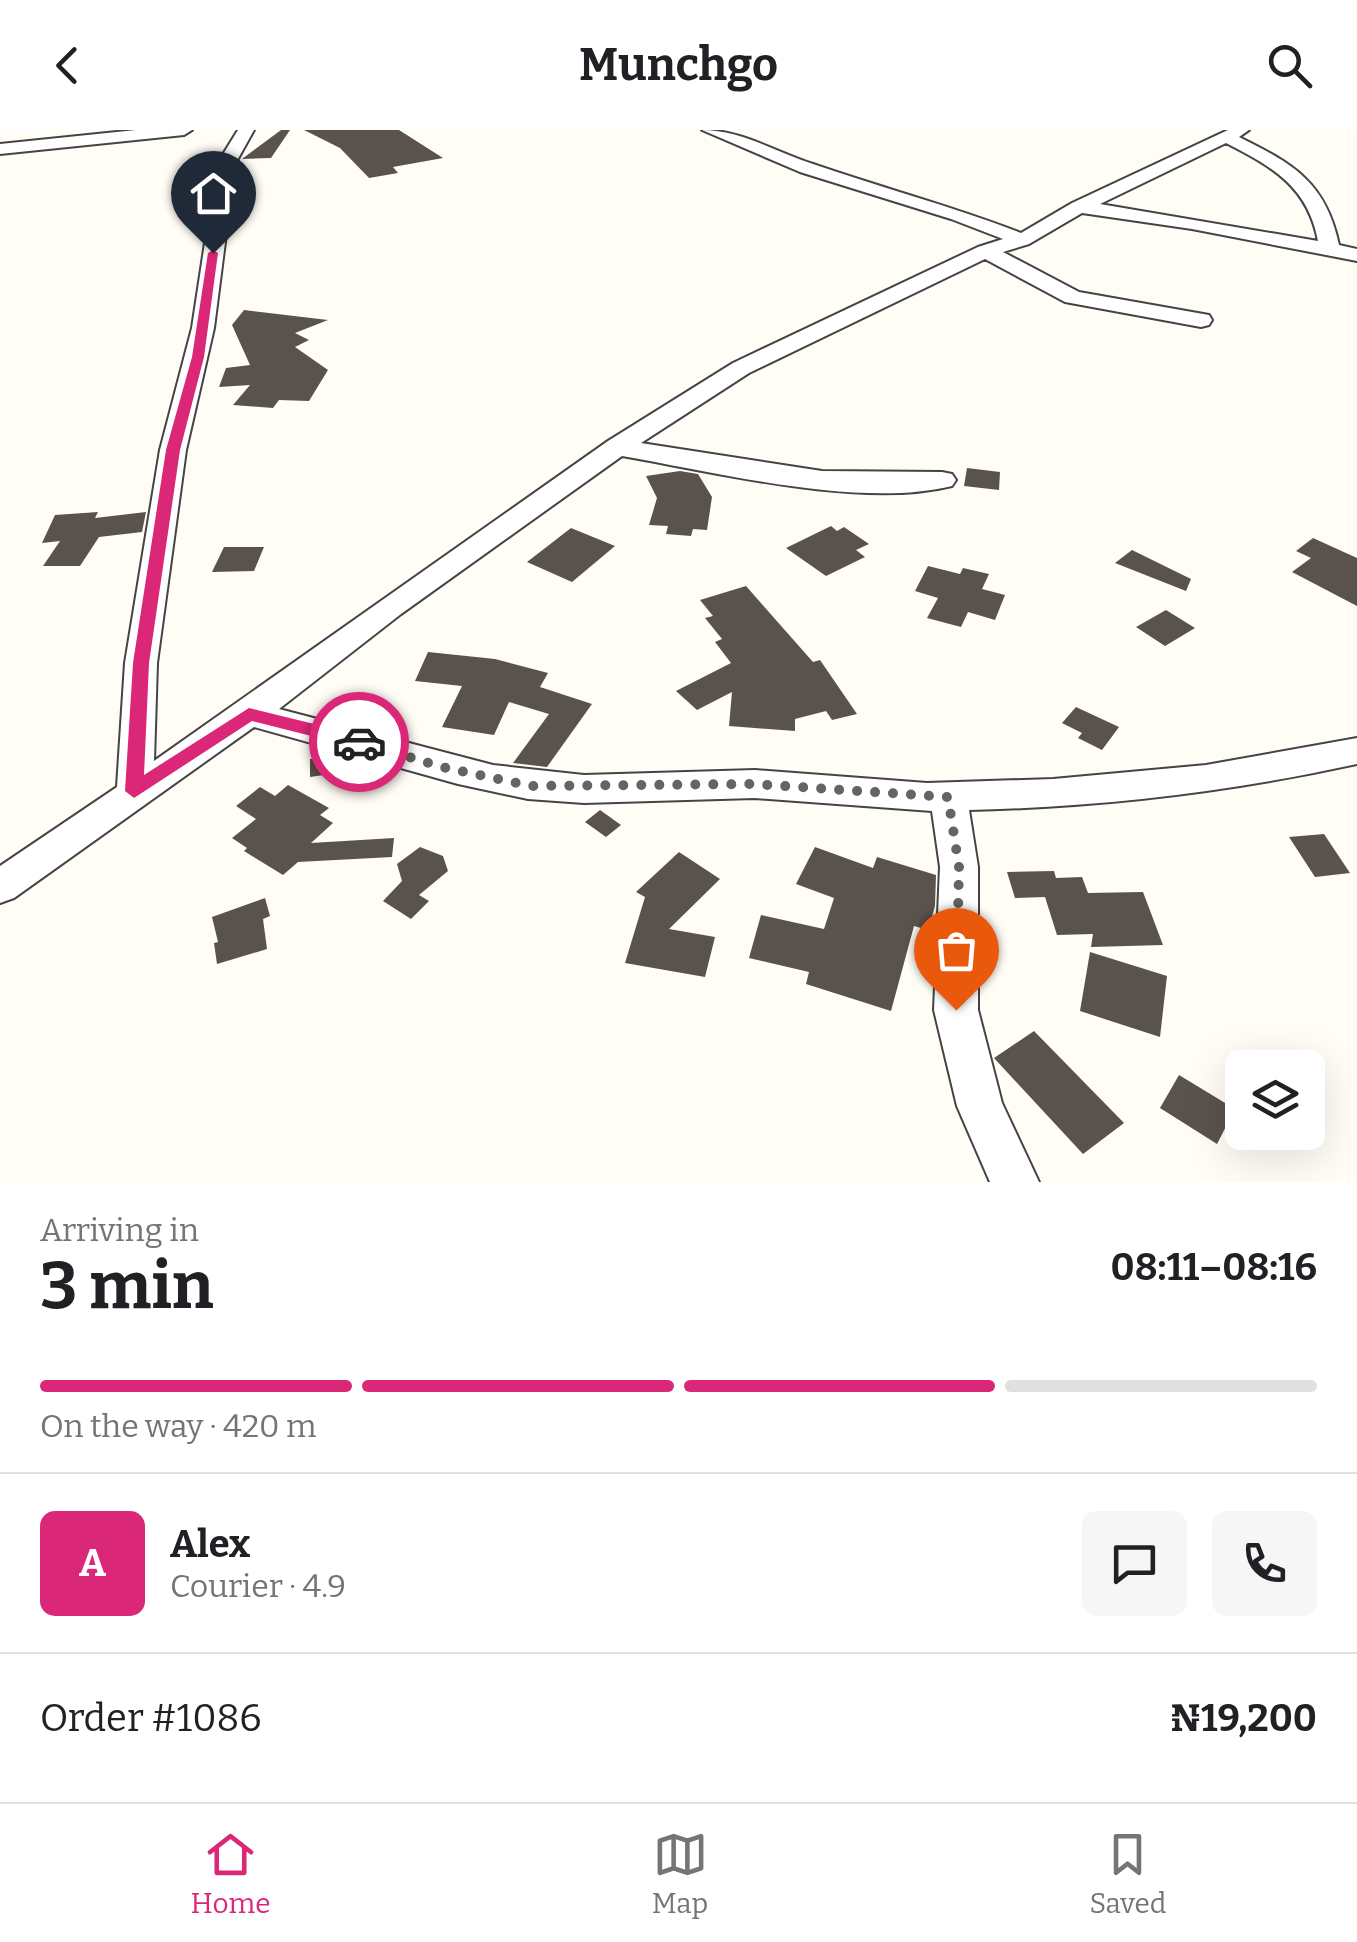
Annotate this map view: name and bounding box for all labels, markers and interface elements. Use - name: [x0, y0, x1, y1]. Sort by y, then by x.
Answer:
- icon: back: [40, 38, 95, 93]
- text: Munchgo: [579, 38, 778, 92]
- icon: search: [1262, 38, 1317, 93]
- pin: [171, 151, 256, 254]
- icon: home: [186, 166, 241, 221]
- courier: [309, 692, 409, 792]
- icon: car: [332, 715, 387, 770]
- pin: [914, 908, 999, 1011]
- icon: bag: [929, 923, 984, 978]
- map controls: [1225, 1050, 1325, 1150]
- button: layers: [1225, 1050, 1325, 1150]
- text: Arriving in: [40, 1211, 199, 1249]
- text: 08:11–08:16: [1111, 1244, 1317, 1290]
- text: 3 min: [40, 1247, 214, 1325]
- text: On the way · 420 m: [40, 1407, 317, 1445]
- button: chat: [1082, 1511, 1187, 1616]
- button: phone: [1212, 1511, 1317, 1616]
- text: Alex: [170, 1521, 250, 1567]
- text: A: [79, 1540, 106, 1586]
- text: Courier · 4.9: [170, 1567, 346, 1605]
- text: Order #1086: [40, 1695, 262, 1741]
- text: ₦19,200: [1169, 1695, 1317, 1741]
- tab: Home: [191, 1827, 271, 1920]
- tab: Map: [652, 1827, 708, 1920]
- tab: Saved: [1089, 1827, 1166, 1920]

